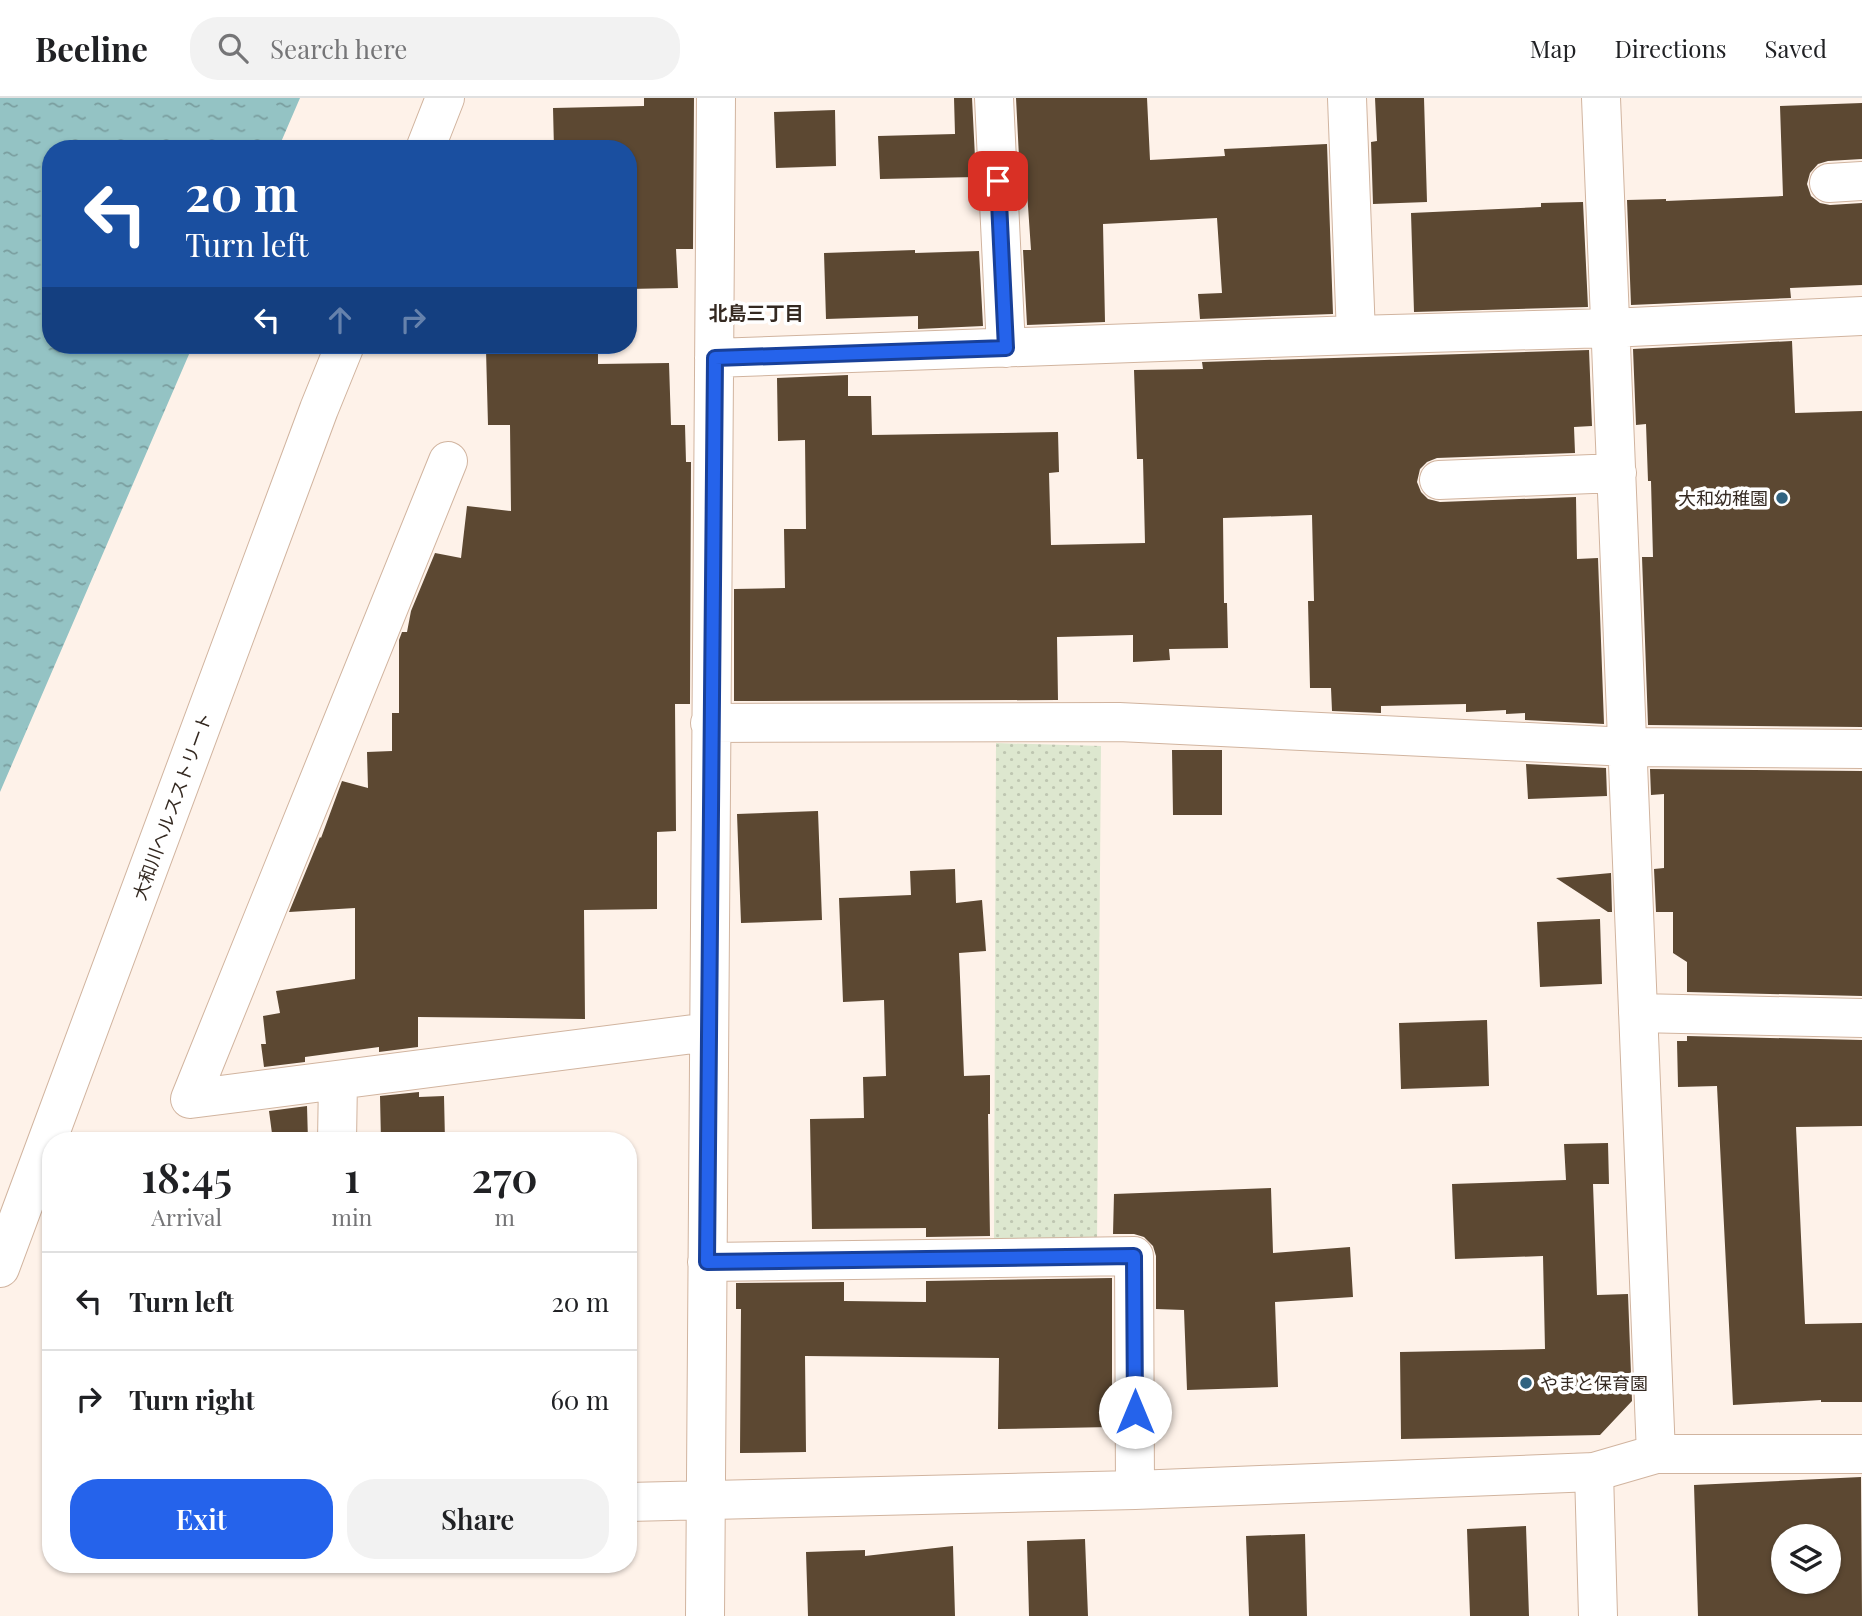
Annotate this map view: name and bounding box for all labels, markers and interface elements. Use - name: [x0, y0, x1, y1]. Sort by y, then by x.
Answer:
- search box: [190, 17, 680, 80]
- text: Beeline: [35, 26, 148, 70]
- icon: search: [214, 29, 252, 67]
- text: Search here: [270, 31, 407, 66]
- text: Map: [1530, 32, 1576, 64]
- text: Directions: [1614, 32, 1727, 64]
- text: Saved: [1765, 32, 1827, 64]
- pin: [968, 151, 1028, 211]
- text: 20 m: [185, 159, 298, 224]
- icon: arrive: [979, 162, 1017, 200]
- icon: left: [70, 168, 161, 259]
- text: Turn left: [185, 222, 309, 265]
- district label: 北島三丁目: [708, 299, 804, 325]
- icon: left: [248, 301, 286, 339]
- icon: ahead: [321, 301, 359, 339]
- icon: right: [394, 301, 432, 339]
- place label: 大和幼稚園: [1678, 486, 1768, 510]
- marker: 大和幼稚園: [1774, 490, 1790, 506]
- street label: 大和川ヘルスストリート: [127, 709, 217, 903]
- text: 18:45: [141, 1148, 232, 1204]
- text: 1: [344, 1148, 360, 1204]
- text: 270: [472, 1148, 538, 1204]
- text: Arrival: [151, 1201, 222, 1232]
- text: min: [331, 1201, 372, 1232]
- text: m: [494, 1201, 515, 1232]
- icon: left: [70, 1282, 108, 1320]
- text: Turn left: [129, 1284, 234, 1319]
- text: 20 m: [551, 1284, 609, 1319]
- place label: やまと保育園: [1540, 1371, 1648, 1395]
- position arrow: [1098, 1375, 1172, 1449]
- marker: やまと保育園: [1518, 1375, 1534, 1391]
- icon: right: [70, 1380, 108, 1418]
- text: Turn right: [129, 1382, 255, 1417]
- text: 60 m: [550, 1382, 609, 1417]
- button: Exit: [70, 1479, 333, 1559]
- button: Share: [347, 1479, 609, 1559]
- map controls: [1771, 1524, 1841, 1594]
- button: layers: [1771, 1524, 1841, 1594]

